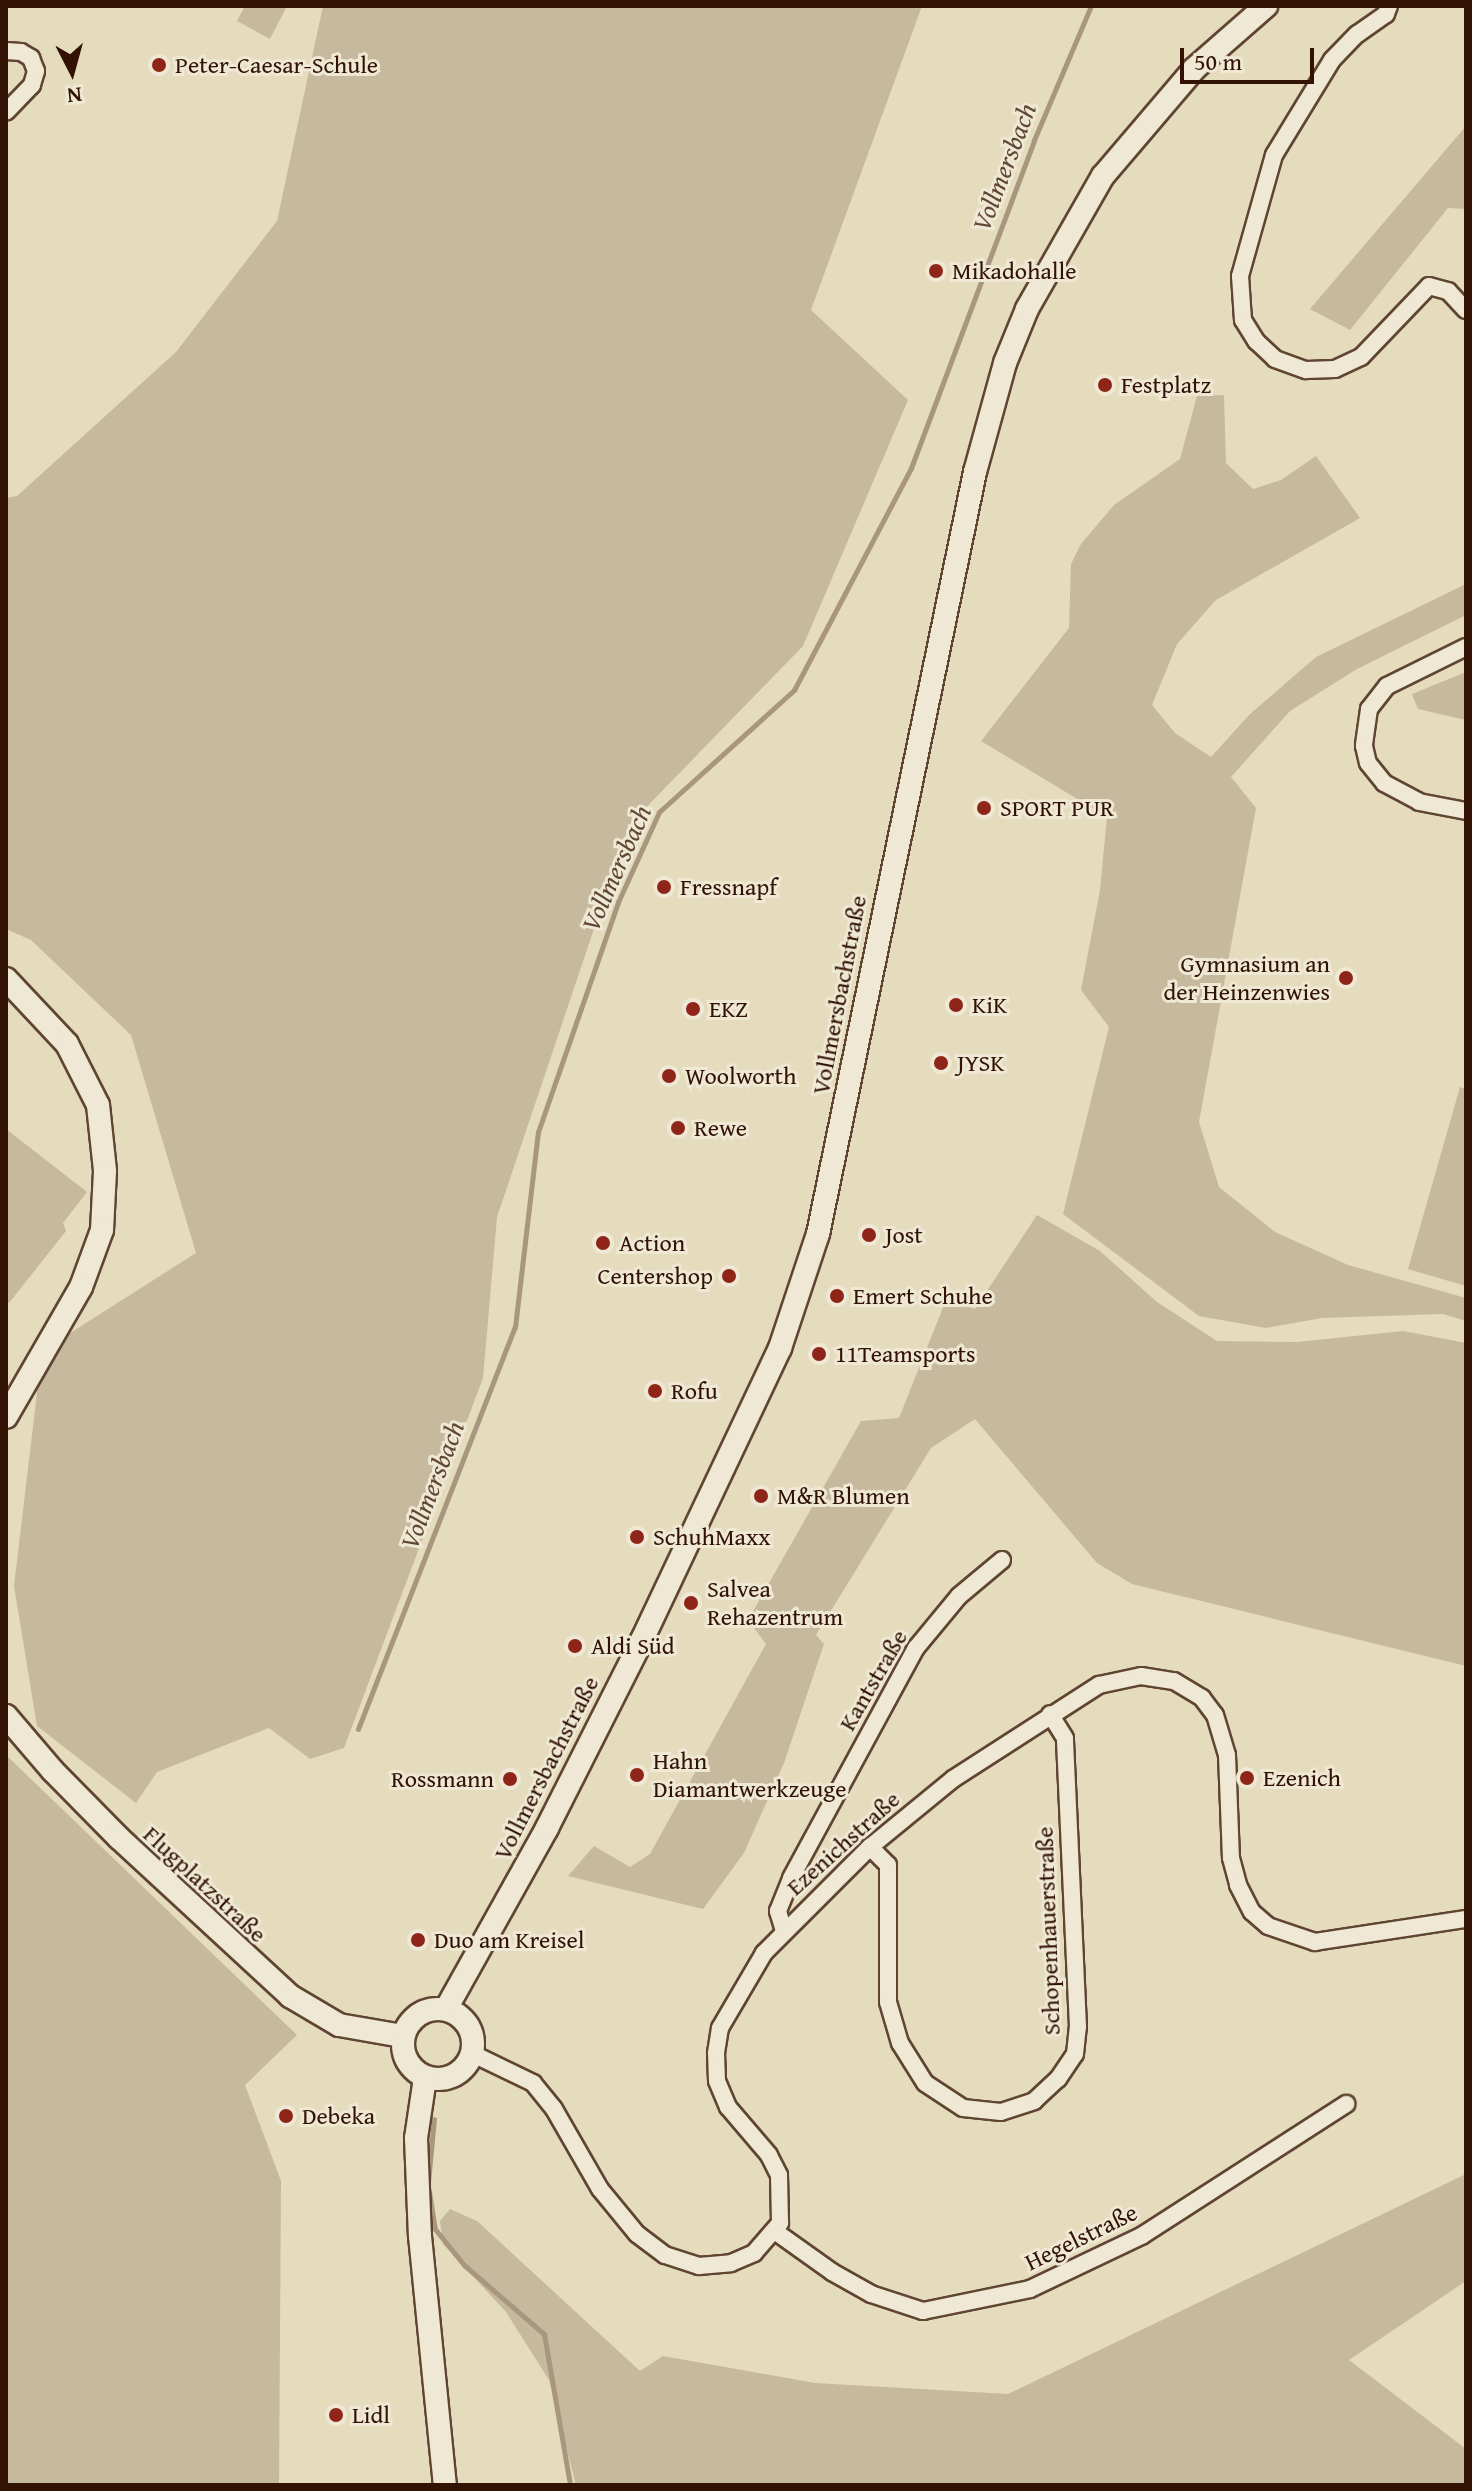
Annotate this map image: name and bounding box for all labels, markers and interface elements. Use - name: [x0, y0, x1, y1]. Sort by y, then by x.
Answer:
- north arrow: [32, 32, 112, 112]
- scale bar: [1184, 32, 1318, 82]
- text: 50 m: [1194, 44, 1242, 79]
- place label: Peter-Caesar-Schule: [175, 51, 378, 79]
- marker: Peter-Caesar-Schule: [150, 56, 168, 74]
- text: N: [66, 79, 84, 113]
- water label: Vollmersbach: [965, 99, 1043, 235]
- place label: Mikadohalle: [952, 257, 1077, 285]
- marker: Mikadohalle: [927, 262, 945, 280]
- place label: Festplatz: [1121, 371, 1211, 399]
- marker: Festplatz: [1096, 376, 1114, 394]
- place label: SPORT PUR: [1000, 794, 1114, 822]
- marker: SPORT PUR: [975, 799, 993, 817]
- water label: Vollmersbach: [574, 800, 658, 936]
- place label: Fressnapf: [680, 873, 777, 901]
- marker: Fressnapf: [655, 878, 673, 896]
- street label: Vollmersbachstraße: [806, 893, 872, 1097]
- place label: Gymnasium an der Heinzenwies: [1164, 950, 1330, 1006]
- marker: Gymnasium an der Heinzenwies: [1337, 969, 1355, 987]
- place label: KiK: [972, 991, 1007, 1019]
- place label: EKZ: [709, 995, 748, 1023]
- marker: KiK: [947, 996, 965, 1014]
- marker: EKZ: [684, 1000, 702, 1018]
- place label: JYSK: [957, 1049, 1004, 1077]
- marker: JYSK: [932, 1054, 950, 1072]
- place label: Woolworth: [685, 1062, 796, 1090]
- marker: Woolworth: [660, 1067, 678, 1085]
- place label: Rewe: [694, 1114, 747, 1142]
- marker: Rewe: [669, 1119, 687, 1137]
- place label: Jost: [885, 1221, 923, 1249]
- marker: Jost: [860, 1226, 878, 1244]
- place label: Action: [619, 1229, 685, 1257]
- marker: Action: [594, 1234, 612, 1252]
- place label: Centershop: [597, 1262, 713, 1290]
- marker: Centershop: [720, 1267, 738, 1285]
- place label: Emert Schuhe: [853, 1282, 993, 1310]
- marker: Emert Schuhe: [828, 1287, 846, 1305]
- place label: 11Teamsports: [835, 1340, 975, 1368]
- marker: 11Teamsports: [810, 1345, 828, 1363]
- place label: Rofu: [671, 1377, 718, 1405]
- marker: Rofu: [646, 1382, 664, 1400]
- water label: Vollmersbach: [393, 1417, 471, 1553]
- place label: M&R Blumen: [777, 1482, 910, 1510]
- marker: M&R Blumen: [752, 1487, 770, 1505]
- place label: SchuhMaxx: [653, 1523, 770, 1551]
- marker: SchuhMaxx: [628, 1528, 646, 1546]
- place label: Salvea Rehazentrum: [707, 1575, 843, 1631]
- marker: Salvea Rehazentrum: [682, 1594, 700, 1612]
- street label: Kantstraße: [833, 1624, 913, 1736]
- place label: Aldi Süd: [591, 1632, 675, 1660]
- marker: Aldi Süd: [566, 1637, 584, 1655]
- street label: Vollmersbachstraße: [487, 1671, 605, 1865]
- place label: Hahn Diamantwerkzeuge: [653, 1747, 846, 1803]
- place label: Ezenich: [1263, 1764, 1341, 1792]
- place label: Rossmann: [391, 1765, 494, 1793]
- marker: Hahn Diamantwerkzeuge: [628, 1766, 646, 1784]
- marker: Ezenich: [1238, 1769, 1256, 1787]
- marker: Rossmann: [501, 1770, 519, 1788]
- street label: Ezenichstraße: [781, 1785, 905, 1901]
- street label: Flugplatzstraße: [138, 1820, 272, 1948]
- street label: Schopenhauerstraße: [1030, 1826, 1066, 2036]
- place label: Duo am Kreisel: [434, 1926, 585, 1954]
- marker: Duo am Kreisel: [409, 1931, 427, 1949]
- place label: Debeka: [302, 2102, 375, 2130]
- marker: Debeka: [277, 2107, 295, 2125]
- street label: Hegelstraße: [1020, 2197, 1142, 2277]
- place label: Lidl: [352, 2401, 390, 2429]
- marker: Lidl: [327, 2406, 345, 2424]

